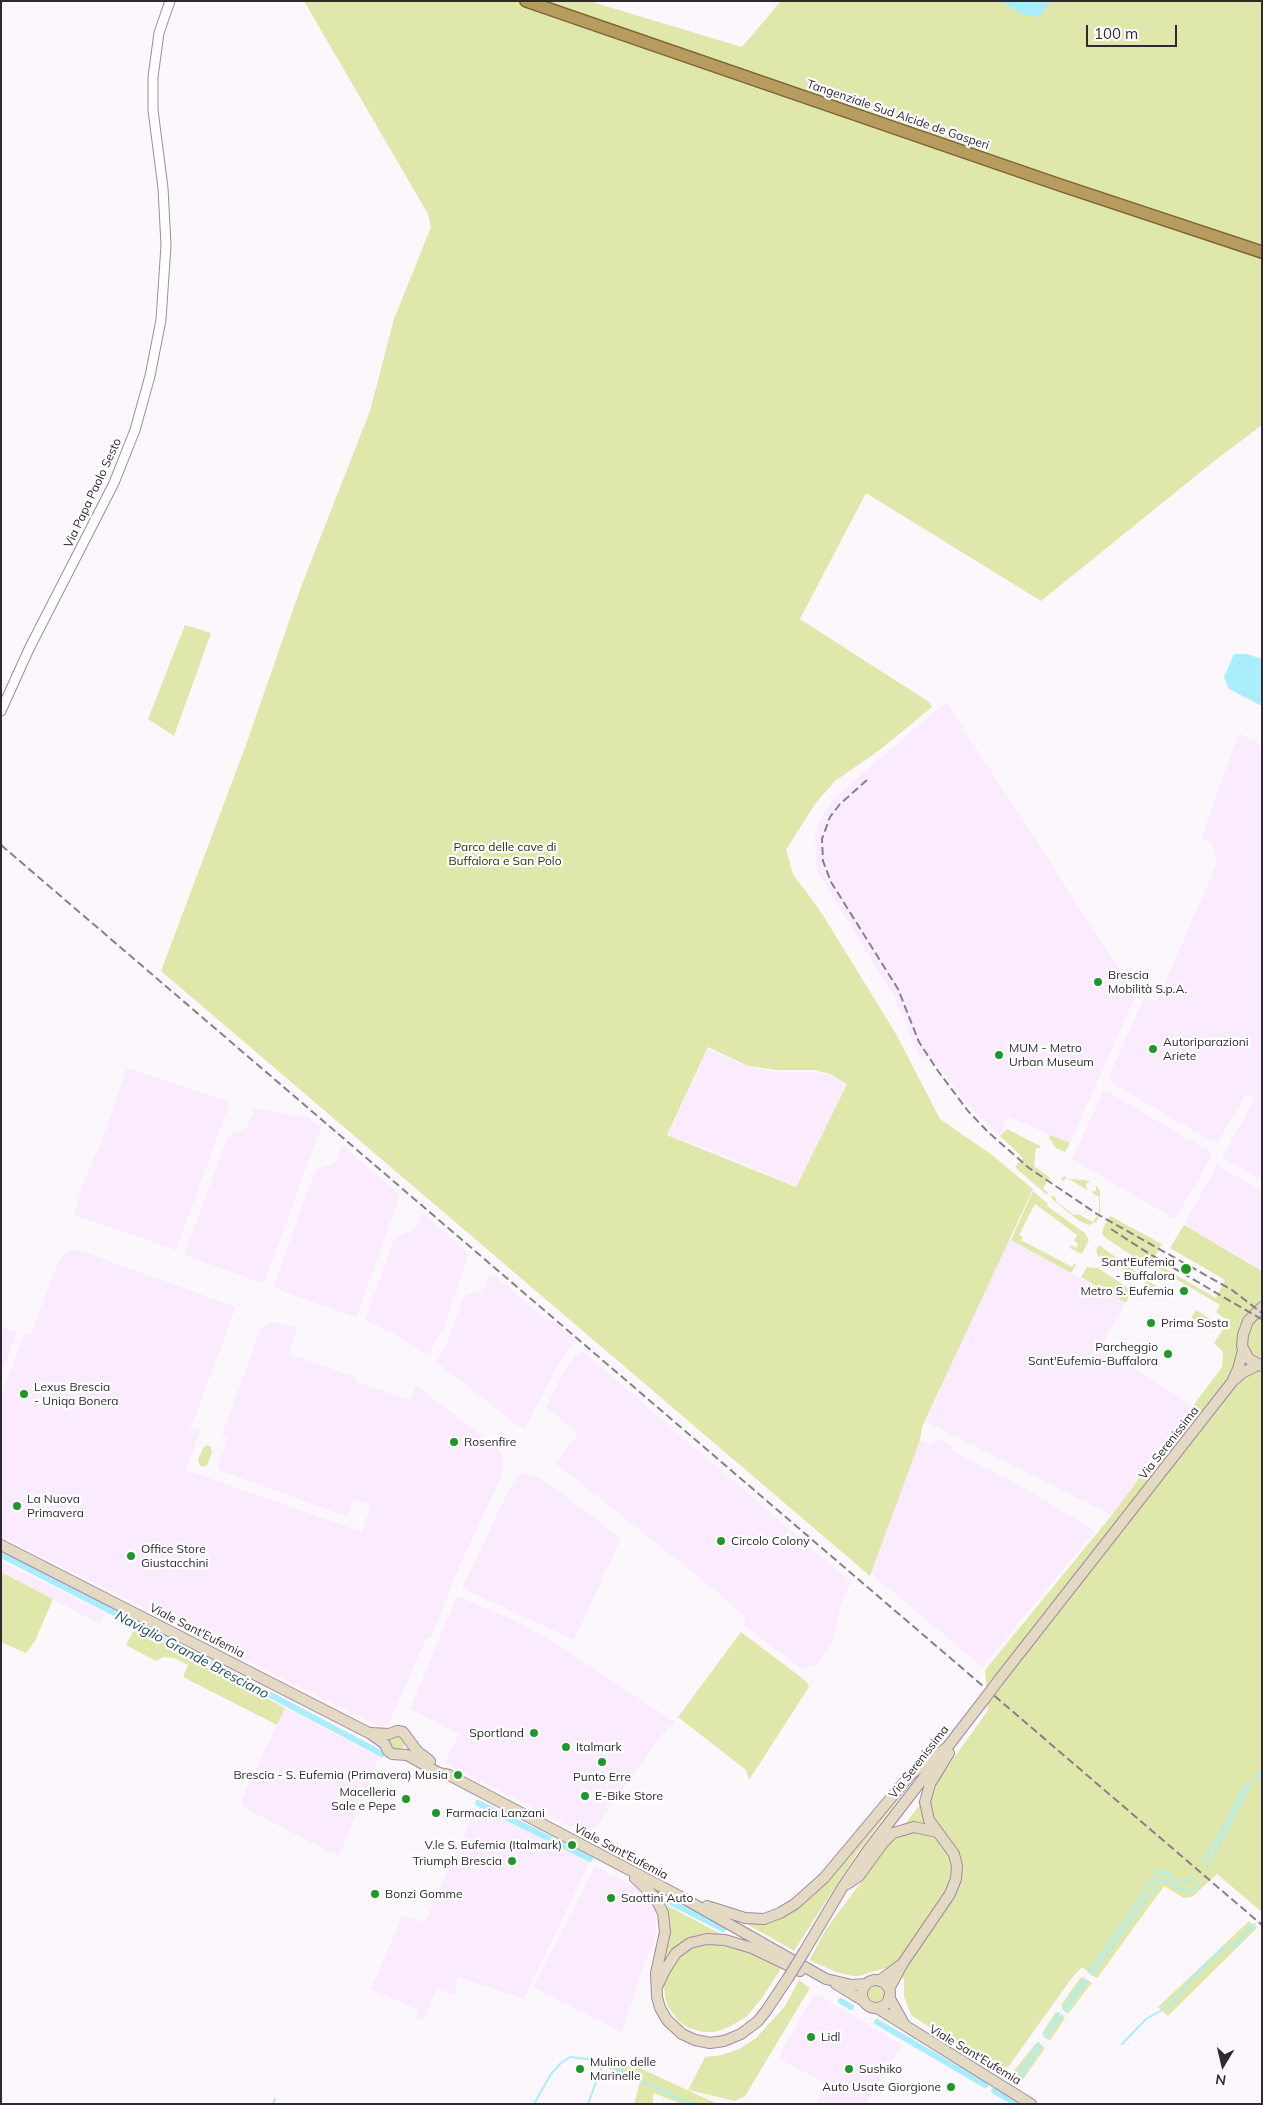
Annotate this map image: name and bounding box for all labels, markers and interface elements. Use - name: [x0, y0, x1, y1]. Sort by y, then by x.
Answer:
- scale bar: [1088, 15, 1179, 47]
- text: 100 m: [1094, 24, 1138, 43]
- street label: Tangenziale Sud Alcide de Gasperi: [805, 77, 991, 153]
- street label: Via Papa Paolo Sesto: [61, 436, 125, 550]
- park label: Parco delle cave di Buffalora e San Polo: [448, 840, 562, 868]
- place label: Brescia Mobilità S.p.A.: [1108, 968, 1187, 996]
- marker: Brescia Mobilità S.p.A.: [1092, 976, 1104, 988]
- place label: Autoriparazioni Ariete: [1163, 1035, 1249, 1063]
- place label: MUM - Metro Urban Museum: [1009, 1041, 1094, 1069]
- marker: Autoriparazioni Ariete: [1147, 1043, 1159, 1055]
- marker: MUM - Metro Urban Museum: [993, 1049, 1005, 1061]
- place label: Sant'Eufemia - Buffalora: [1101, 1255, 1175, 1283]
- marker: Sant'Eufemia - Buffalora: [1179, 1262, 1193, 1276]
- place label: Metro S. Eufemia: [1081, 1284, 1174, 1298]
- marker: Metro S. Eufemia: [1178, 1285, 1190, 1297]
- place label: Prima Sosta: [1161, 1316, 1228, 1330]
- marker: Prima Sosta: [1145, 1317, 1157, 1329]
- place label: Parcheggio Sant'Eufemia-Buffalora: [1028, 1340, 1158, 1368]
- marker: Parcheggio Sant'Eufemia-Buffalora: [1162, 1348, 1174, 1360]
- place label: Lexus Brescia - Uniqa Bonera: [34, 1380, 119, 1408]
- marker: Lexus Brescia - Uniqa Bonera: [18, 1388, 30, 1400]
- street label: Via Serenissima: [1136, 1404, 1202, 1482]
- place label: Rosenfire: [464, 1435, 516, 1449]
- marker: Rosenfire: [448, 1436, 460, 1448]
- place label: La Nuova Primavera: [27, 1492, 84, 1520]
- marker: La Nuova Primavera: [11, 1500, 23, 1512]
- place label: Circolo Colony: [731, 1534, 810, 1548]
- marker: Circolo Colony: [715, 1535, 727, 1547]
- place label: Office Store Giustacchini: [141, 1542, 208, 1570]
- marker: Office Store Giustacchini: [125, 1550, 137, 1562]
- street label: Viale Sant'Eufemia: [147, 1601, 247, 1661]
- water label: Naviglio Grande Bresciano: [112, 1607, 272, 1703]
- street label: Via Serenissima: [886, 1723, 952, 1801]
- place label: Sportland: [469, 1726, 524, 1740]
- marker: Sportland: [528, 1727, 540, 1739]
- place label: Italmark: [576, 1740, 622, 1754]
- marker: Italmark: [560, 1741, 572, 1753]
- marker: Punto Erre: [596, 1756, 608, 1768]
- place label: Brescia - S. Eufemia (Primavera) Musia: [233, 1768, 448, 1782]
- marker: Brescia - S. Eufemia (Primavera) Musia: [452, 1769, 464, 1781]
- place label: Punto Erre: [573, 1770, 631, 1784]
- place label: Macelleria Sale e Pepe: [331, 1785, 396, 1813]
- place label: E-Bike Store: [595, 1789, 663, 1803]
- marker: E-Bike Store: [579, 1790, 591, 1802]
- marker: Macelleria Sale e Pepe: [400, 1793, 412, 1805]
- place label: Farmacia Lanzani: [446, 1806, 545, 1820]
- marker: Farmacia Lanzani: [430, 1807, 442, 1819]
- street label: Viale Sant'Eufemia: [571, 1821, 671, 1883]
- place label: V.le S. Eufemia (Italmark): [424, 1838, 562, 1852]
- marker: V.le S. Eufemia (Italmark): [566, 1839, 578, 1851]
- place label: Triumph Brescia: [413, 1854, 502, 1868]
- marker: Triumph Brescia: [506, 1855, 518, 1867]
- place label: Bonzi Gomme: [385, 1887, 462, 1901]
- marker: Bonzi Gomme: [369, 1888, 381, 1900]
- place label: Saottini Auto: [621, 1891, 693, 1905]
- marker: Saottini Auto: [605, 1892, 617, 1904]
- street label: Viale Sant'Eufemia: [927, 2022, 1023, 2088]
- place label: Lidl: [821, 2030, 840, 2044]
- marker: Lidl: [805, 2031, 817, 2043]
- north arrow: [1198, 2040, 1248, 2090]
- place label: Mulino delle Marinelle: [590, 2055, 656, 2083]
- place label: Sushiko: [859, 2062, 902, 2076]
- marker: Mulino delle Marinelle: [574, 2063, 586, 2075]
- marker: Sushiko: [843, 2063, 855, 2075]
- text: N: [1214, 2070, 1227, 2090]
- place label: Auto Usate Giorgione: [822, 2080, 941, 2094]
- marker: Auto Usate Giorgione: [945, 2081, 957, 2093]

